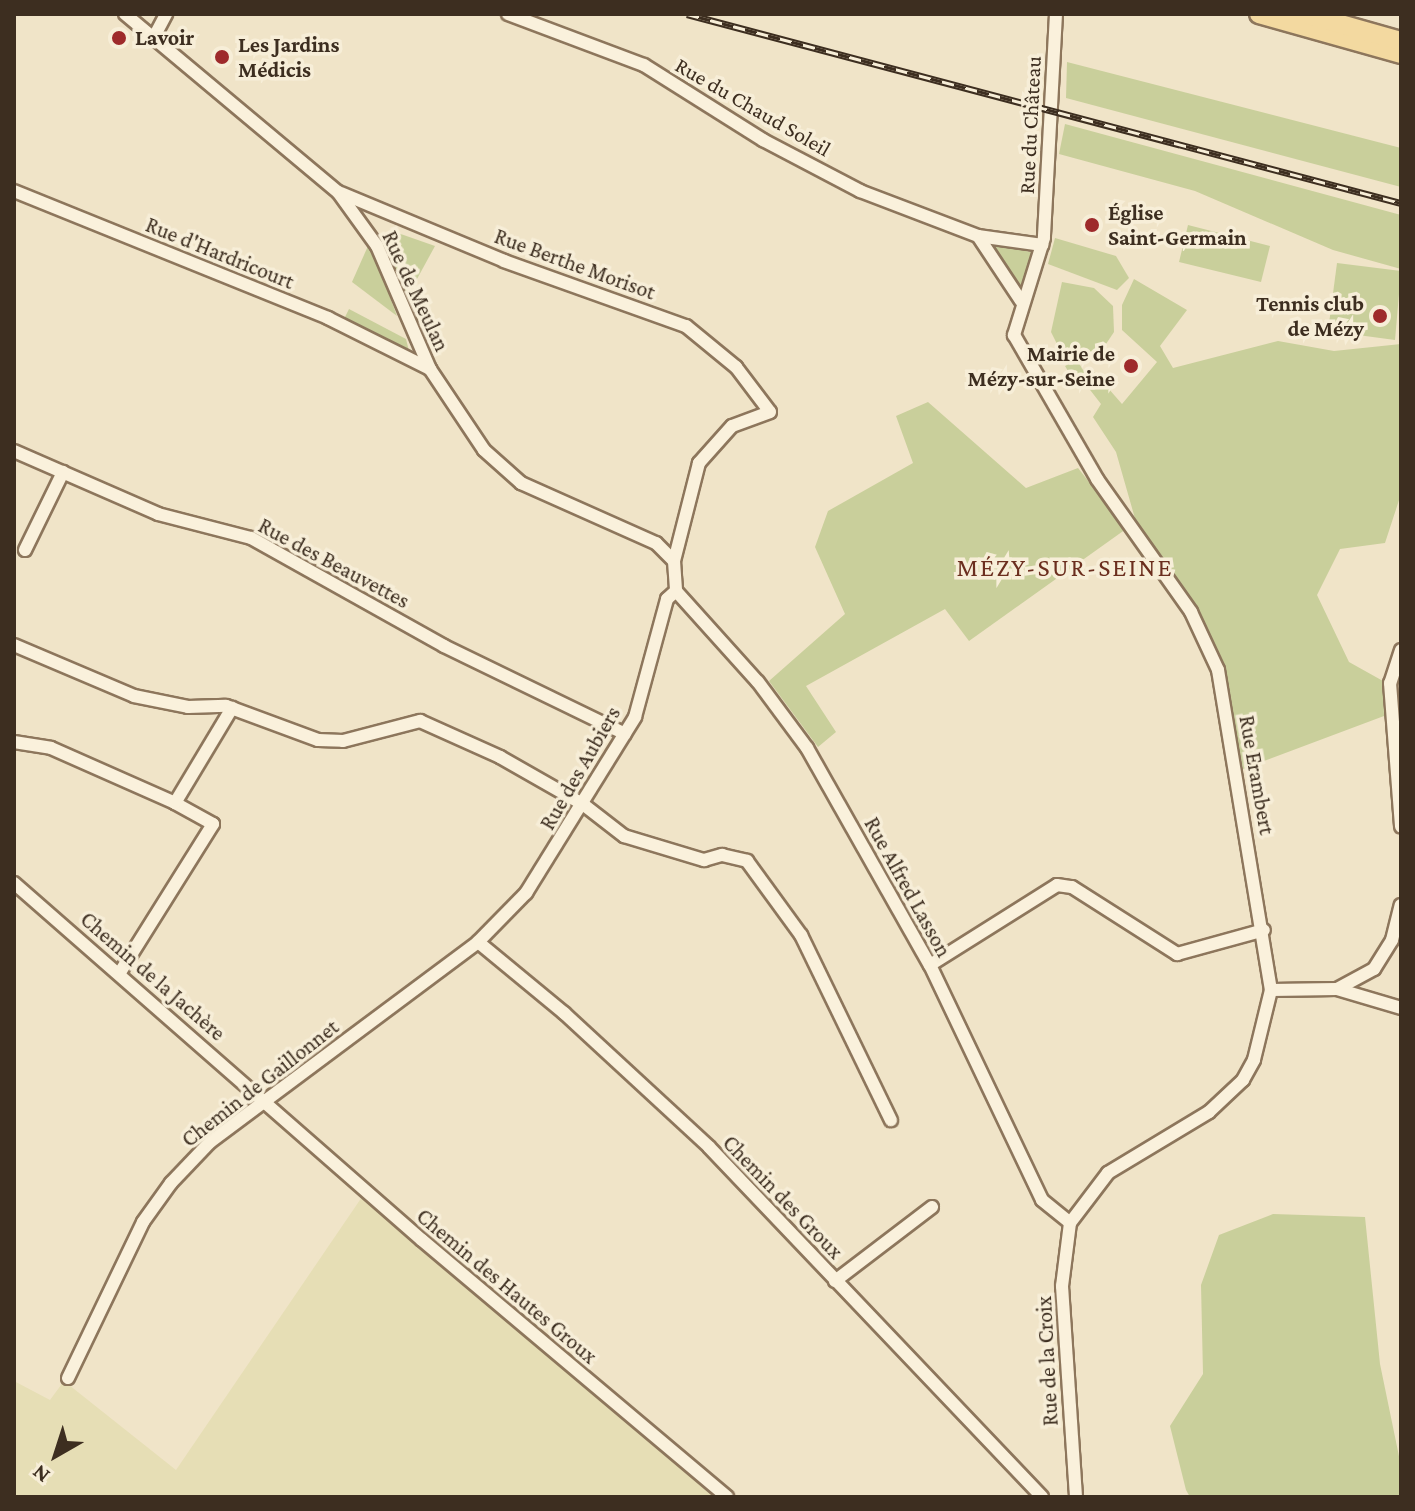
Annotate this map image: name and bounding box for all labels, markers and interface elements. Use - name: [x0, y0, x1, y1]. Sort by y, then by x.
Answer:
- place label: Lavoir: [135, 25, 194, 51]
- marker: Lavoir: [110, 29, 128, 47]
- place label: Les Jardins Médicis: [238, 31, 339, 82]
- marker: Les Jardins Médicis: [213, 48, 231, 66]
- street label: Rue du Chaud Soleil: [670, 52, 836, 162]
- street label: Rue du Château: [1013, 55, 1047, 195]
- place label: Église Saint-Germain: [1108, 199, 1247, 250]
- street label: Rue d'Hardricourt: [142, 211, 298, 295]
- marker: Église Saint-Germain: [1083, 216, 1101, 234]
- street label: Rue Berthe Morisot: [491, 223, 659, 305]
- street label: Rue de Meulan: [377, 226, 455, 356]
- place label: Tennis club de Mézy: [1256, 290, 1364, 342]
- marker: Tennis club de Mézy: [1371, 307, 1389, 325]
- place label: Mairie de Mézy-sur-Seine: [968, 340, 1115, 392]
- marker: Mairie de Mézy-sur-Seine: [1122, 357, 1140, 375]
- street label: Rue des Beauvettes: [254, 512, 414, 614]
- district label: MÉZY-SUR-SEINE: [956, 552, 1174, 584]
- street label: Rue des Aubiers: [534, 701, 626, 835]
- street label: Rue Erambert: [1234, 713, 1280, 837]
- street label: Rue Alfred Lasson: [859, 812, 957, 962]
- street label: Chemin de la Jachère: [75, 906, 231, 1046]
- street label: Chemin de Gaillonnet: [176, 1013, 344, 1153]
- street label: Chemin des Groux: [717, 1130, 849, 1264]
- street label: Chemin des Hautes Groux: [411, 1203, 603, 1369]
- street label: Rue de la Croix: [1030, 1295, 1064, 1427]
- north arrow: [16, 1415, 96, 1495]
- text: N: [27, 1460, 54, 1488]

